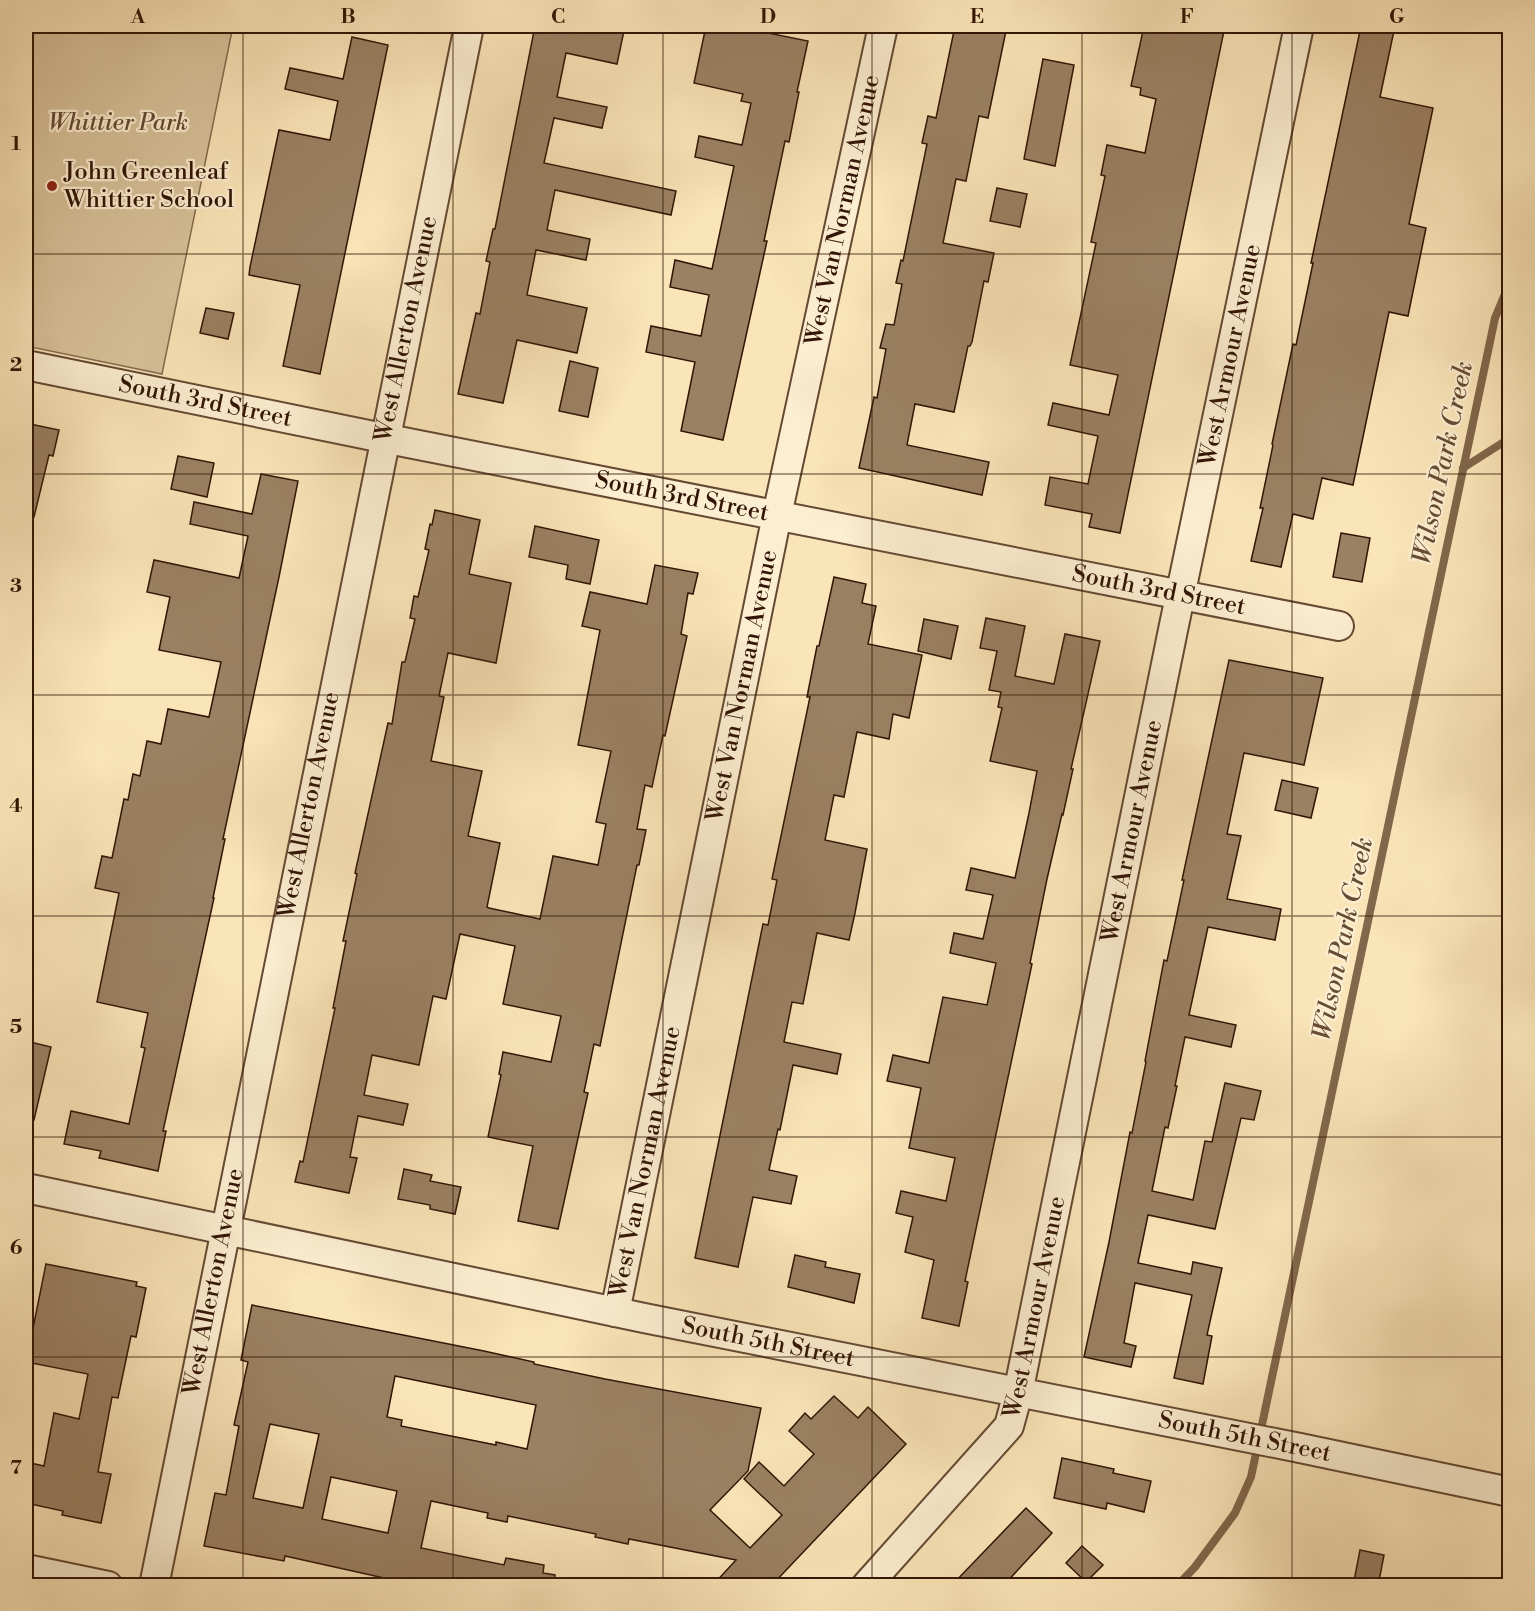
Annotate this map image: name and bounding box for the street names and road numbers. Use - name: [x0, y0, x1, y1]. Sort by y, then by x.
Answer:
- street label: West Van Norman Avenue: [799, 72, 887, 350]
- street label: West Allerton Avenue: [368, 213, 444, 446]
- street label: West Armour Avenue: [1192, 241, 1268, 470]
- street label: South 3rd Street: [116, 369, 295, 434]
- street label: South 3rd Street: [593, 465, 772, 529]
- street label: West Van Norman Avenue: [700, 547, 785, 825]
- street label: South 3rd Street: [1069, 559, 1249, 622]
- street label: West Allerton Avenue: [271, 689, 347, 922]
- street label: West Armour Avenue: [1095, 717, 1169, 946]
- street label: West Van Norman Avenue: [603, 1024, 688, 1302]
- street label: West Allerton Avenue: [176, 1166, 251, 1399]
- street label: West Armour Avenue: [996, 1194, 1073, 1423]
- street label: South 5th Street: [679, 1311, 858, 1374]
- street label: South 5th Street: [1156, 1405, 1334, 1469]

